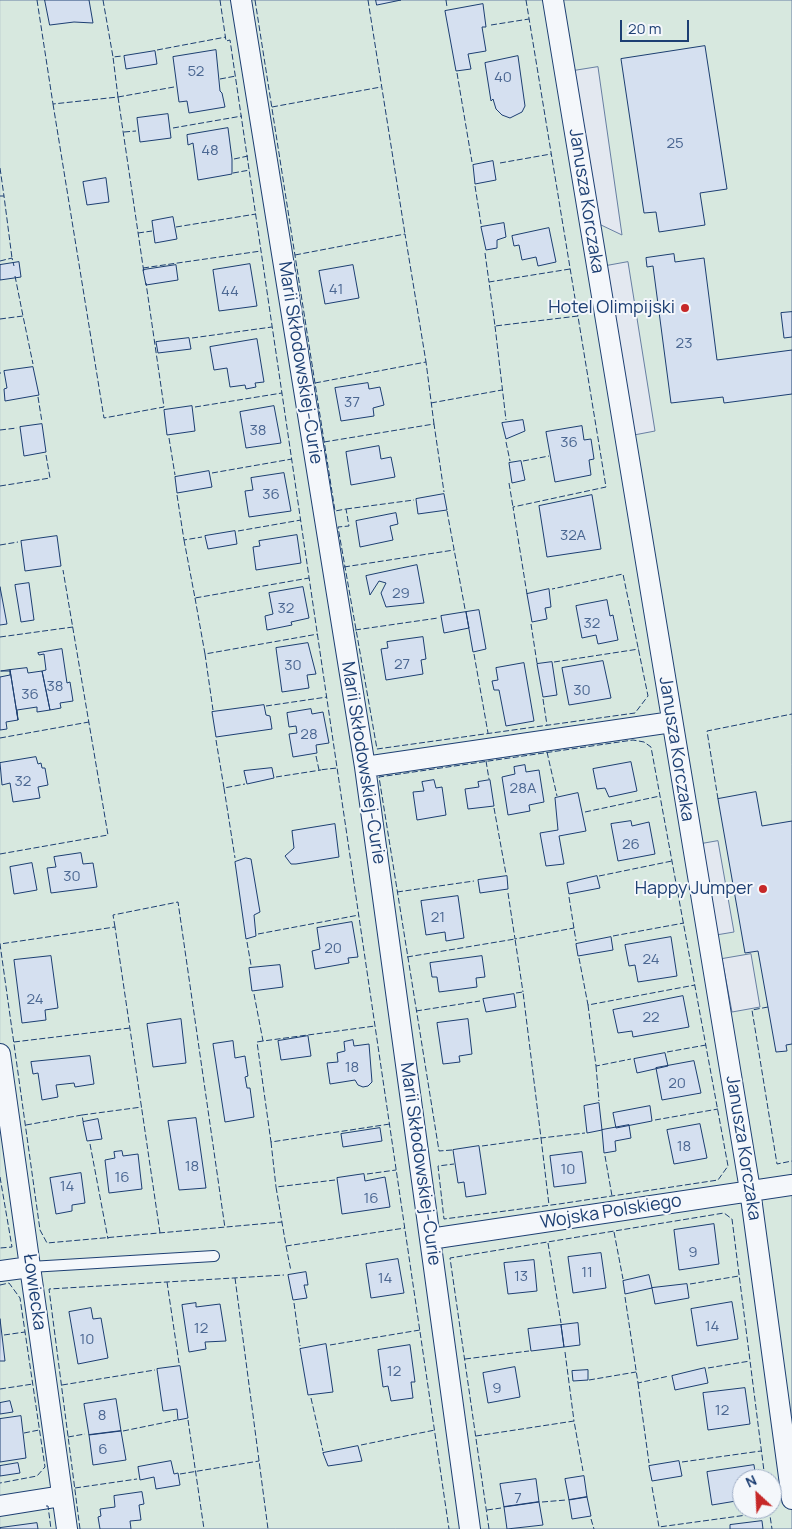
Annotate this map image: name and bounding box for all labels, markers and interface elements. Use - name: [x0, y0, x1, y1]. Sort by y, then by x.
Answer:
- scale bar: [622, 10, 691, 42]
- text: 20 m: [628, 18, 661, 39]
- house number: 52: [188, 63, 204, 81]
- house number: 40: [494, 69, 512, 87]
- street label: Janusza Korczaka: [564, 127, 608, 275]
- house number: 25: [666, 135, 684, 153]
- house number: 48: [201, 142, 219, 160]
- street label: Marii Skłodowskiej-Curie: [273, 260, 327, 466]
- house number: 41: [329, 281, 343, 299]
- house number: 44: [221, 283, 239, 301]
- place label: Hotel Olimpijski: [548, 297, 675, 319]
- marker: Hotel Olimpijski: [679, 302, 691, 314]
- house number: 23: [676, 335, 692, 353]
- house number: 37: [344, 394, 360, 412]
- house number: 38: [249, 422, 267, 440]
- house number: 36: [560, 434, 578, 452]
- house number: 36: [262, 486, 280, 504]
- house number: 32A: [560, 527, 586, 545]
- house number: 29: [392, 585, 410, 603]
- house number: 32: [278, 600, 294, 618]
- house number: 32: [584, 615, 600, 633]
- house number: 27: [394, 656, 410, 674]
- house number: 30: [284, 657, 302, 675]
- street label: Marii Skłodowskiej-Curie: [336, 660, 390, 866]
- street label: Janusza Korczaka: [654, 675, 698, 823]
- house number: 38: [46, 678, 64, 696]
- house number: 30: [573, 682, 591, 700]
- house number: 36: [21, 686, 39, 704]
- house number: 28: [300, 726, 318, 744]
- house number: 32: [15, 773, 31, 791]
- house number: 28A: [510, 780, 536, 798]
- house number: 26: [622, 836, 640, 854]
- house number: 30: [63, 868, 81, 886]
- place label: Happy Jumper: [635, 878, 753, 900]
- marker: Happy Jumper: [757, 883, 769, 895]
- house number: 21: [431, 909, 445, 927]
- house number: 20: [324, 940, 342, 958]
- house number: 24: [642, 951, 660, 969]
- house number: 24: [26, 991, 44, 1009]
- house number: 22: [642, 1009, 660, 1027]
- house number: 18: [345, 1059, 359, 1077]
- street label: Marii Skłodowskiej-Curie: [395, 1061, 445, 1267]
- street label: Janusza Korczaka: [721, 1074, 765, 1222]
- house number: 20: [668, 1075, 686, 1093]
- house number: 18: [677, 1138, 691, 1156]
- house number: 18: [185, 1158, 199, 1176]
- house number: 10: [561, 1161, 575, 1179]
- house number: 16: [114, 1169, 130, 1187]
- house number: 14: [60, 1178, 74, 1196]
- house number: 16: [363, 1190, 379, 1208]
- street label: Wojska Polskiego: [539, 1190, 683, 1234]
- house number: 9: [688, 1244, 698, 1262]
- street label: Łowiecka: [18, 1252, 50, 1332]
- house number: 11: [581, 1264, 593, 1282]
- house number: 13: [514, 1268, 528, 1286]
- house number: 14: [378, 1270, 392, 1288]
- house number: 14: [705, 1318, 719, 1336]
- house number: 12: [194, 1320, 208, 1338]
- house number: 10: [80, 1331, 94, 1349]
- house number: 12: [387, 1363, 401, 1381]
- house number: 9: [492, 1380, 502, 1398]
- house number: 12: [715, 1402, 729, 1420]
- house number: 8: [98, 1407, 106, 1425]
- house number: 6: [98, 1441, 108, 1459]
- north arrow: [732, 1469, 782, 1519]
- text: N: [742, 1470, 759, 1492]
- house number: 7: [514, 1490, 522, 1508]

